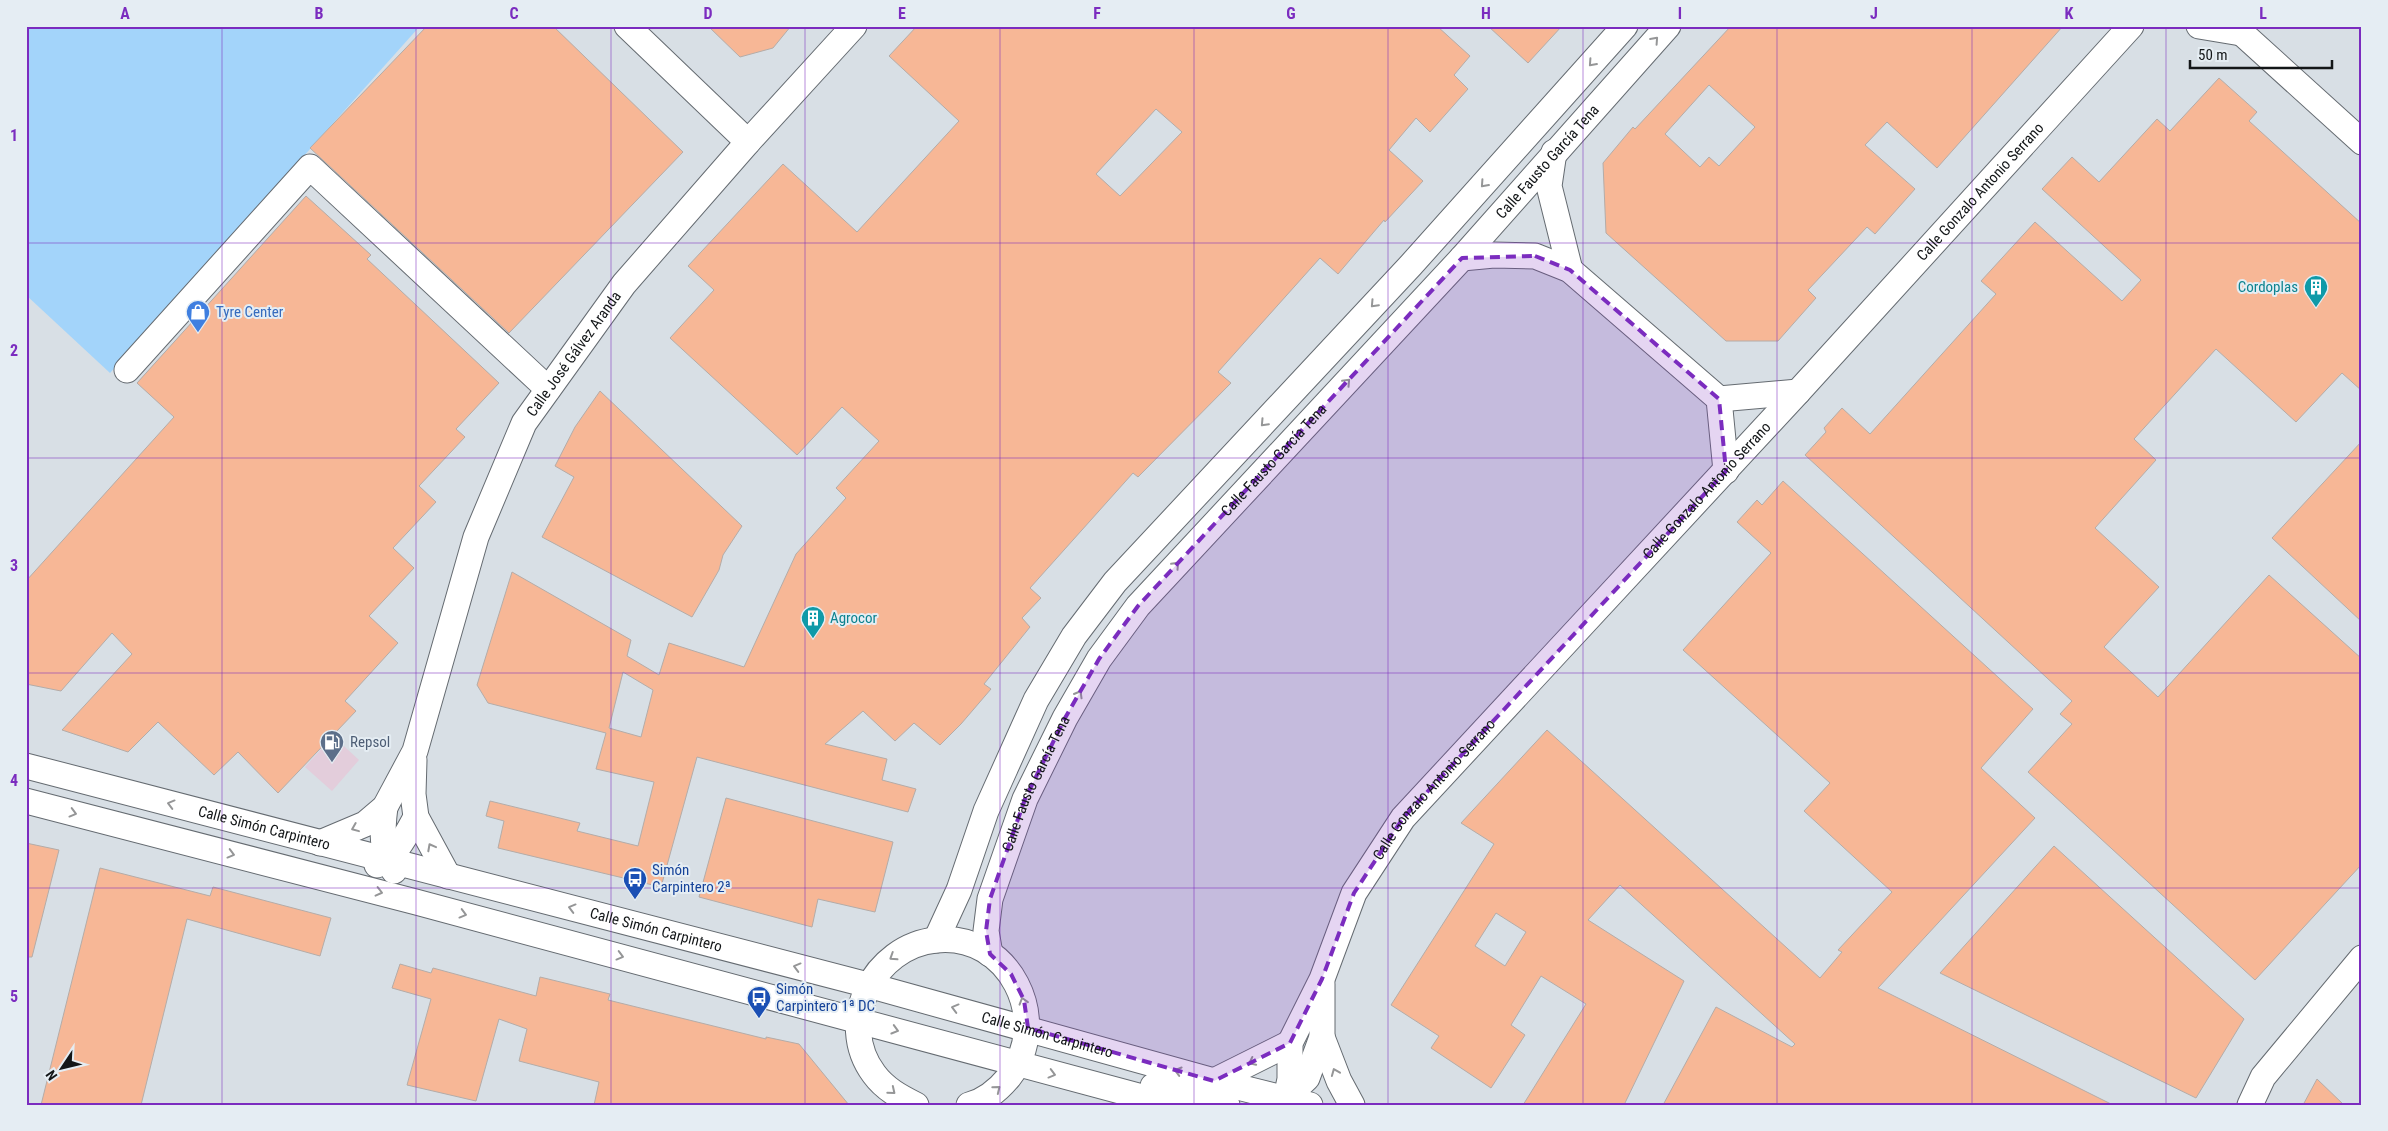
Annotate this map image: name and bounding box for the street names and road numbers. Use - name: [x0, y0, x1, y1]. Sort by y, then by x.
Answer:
- street label: Calle Fausto García Tena: [1492, 101, 1603, 222]
- street label: Calle Gonzalo Antonio Serrano: [1913, 119, 2047, 264]
- street label: Calle José Gálvez Aranda: [523, 288, 625, 420]
- street label: Calle Fausto García Tena: [1217, 400, 1330, 520]
- street label: Calle Gonzalo Antonio Serrano: [1639, 418, 1775, 563]
- street label: Calle Fausto García Tena: [998, 713, 1074, 854]
- street label: Calle Gonzalo Antonio Serrano: [1369, 715, 1499, 863]
- street label: Calle Simón Carpintero: [196, 802, 332, 854]
- street label: Calle Simón Carpintero: [588, 904, 724, 956]
- street label: Calle Simón Carpintero: [979, 1008, 1115, 1062]

